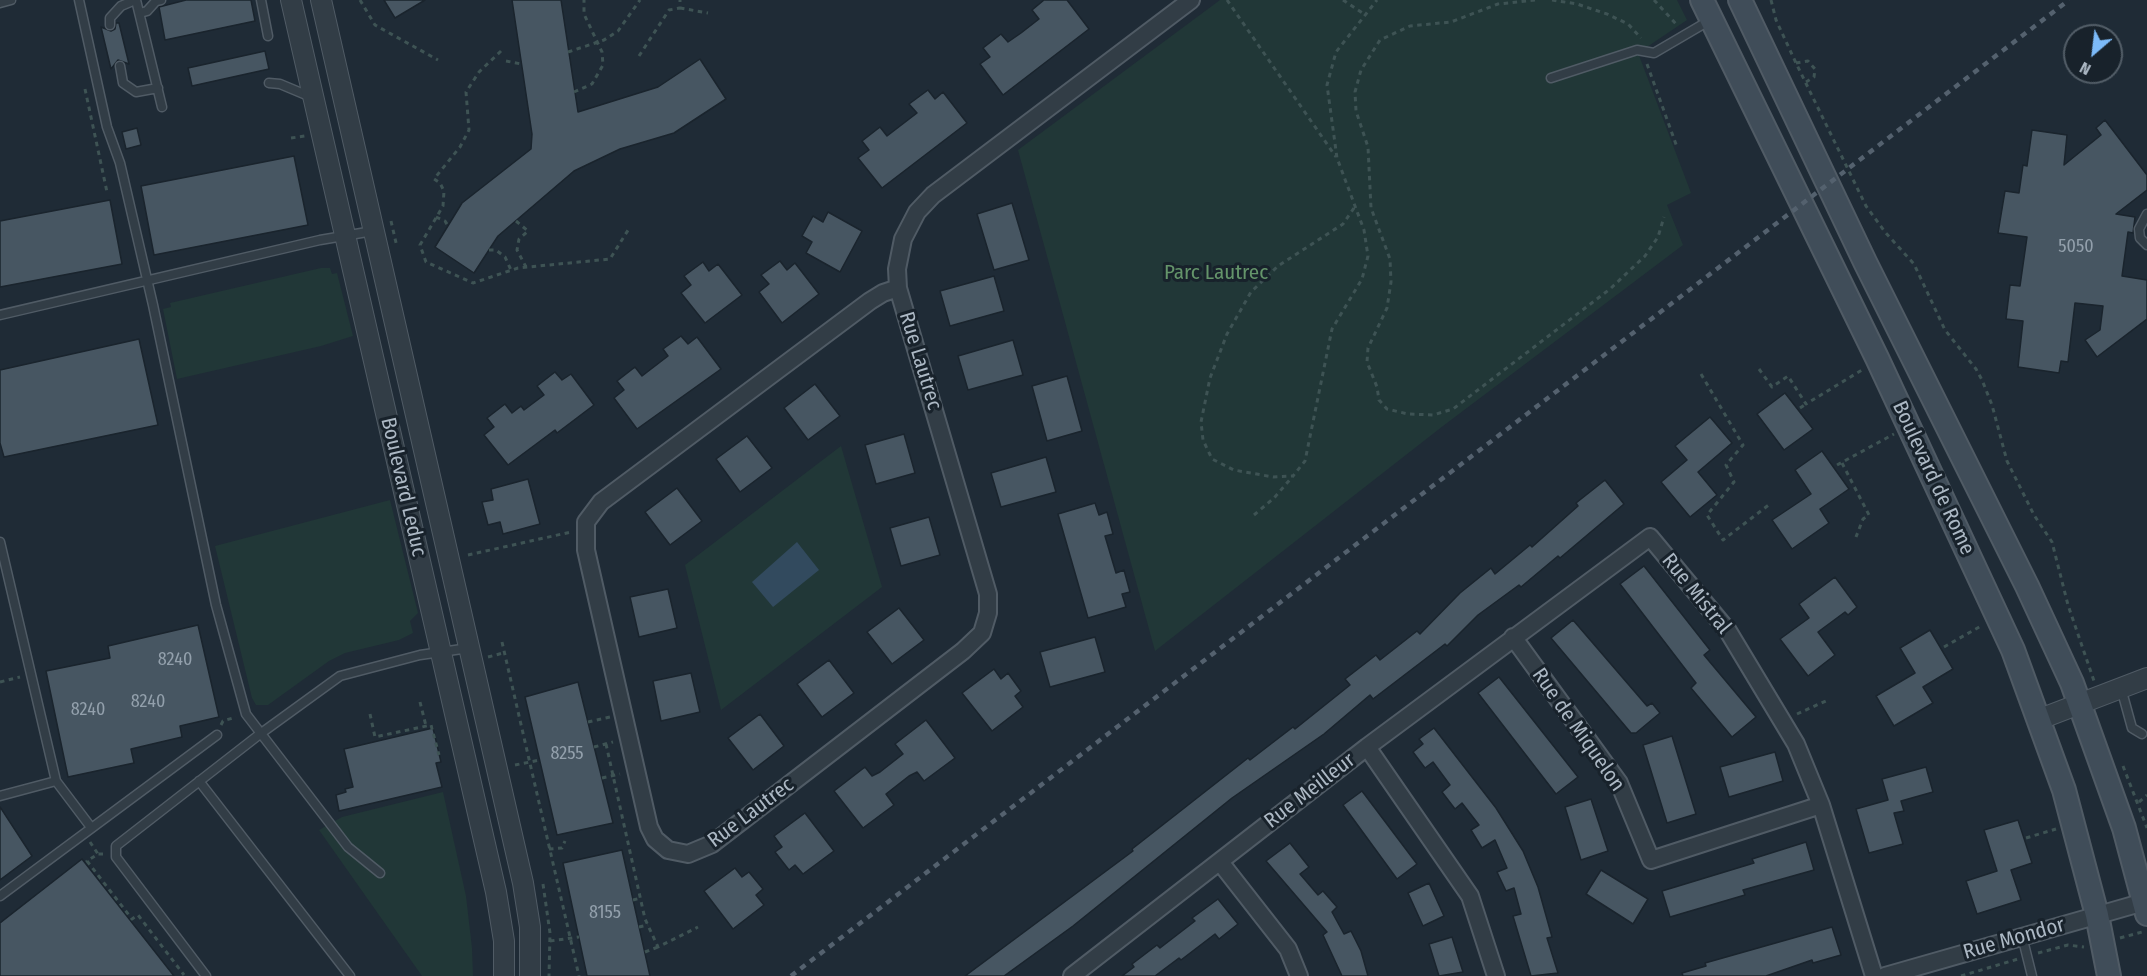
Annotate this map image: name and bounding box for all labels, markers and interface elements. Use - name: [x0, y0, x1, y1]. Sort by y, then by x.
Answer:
- north arrow: [2063, 24, 2123, 84]
- text: N: [2077, 58, 2094, 79]
- house number: 5050: [2058, 236, 2094, 258]
- park label: Parc Lautrec: [1164, 260, 1268, 286]
- street label: Rue Lautrec: [893, 309, 947, 413]
- street label: Boulevard de Rome: [1886, 397, 1980, 559]
- street label: Boulevard Leduc: [375, 415, 431, 559]
- street label: Rue Mistral: [1656, 549, 1736, 639]
- house number: 8240: [158, 649, 192, 671]
- street label: Rue de Miquelon: [1526, 664, 1630, 796]
- house number: 8240: [131, 691, 165, 713]
- house number: 8240: [71, 699, 105, 721]
- house number: 8255: [550, 743, 584, 765]
- street label: Rue Meilleur: [1260, 748, 1360, 834]
- street label: Rue Lautrec: [703, 773, 799, 853]
- house number: 8155: [589, 902, 621, 924]
- street label: Rue Mondor: [1960, 912, 2068, 966]

